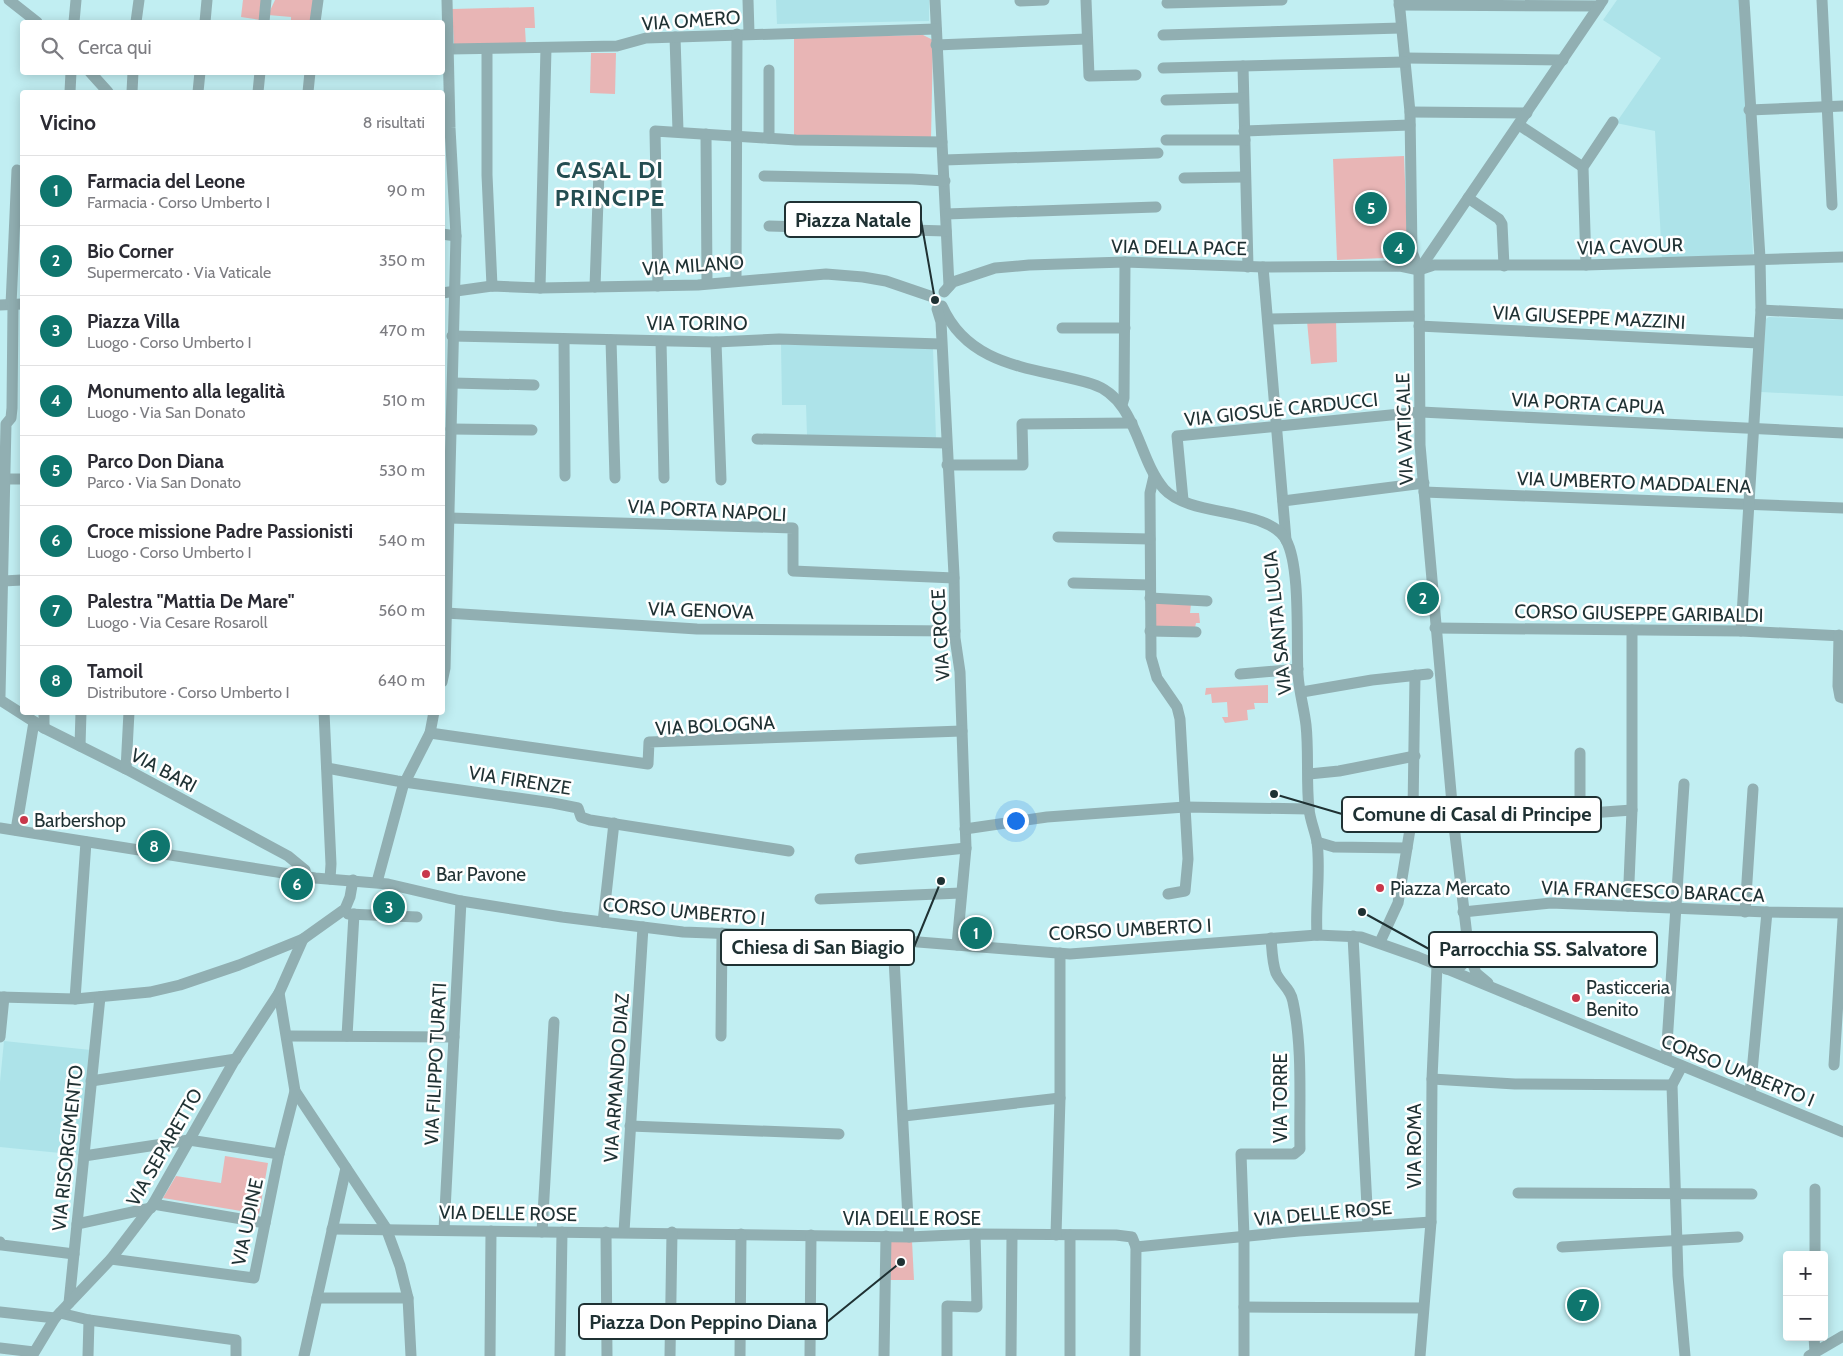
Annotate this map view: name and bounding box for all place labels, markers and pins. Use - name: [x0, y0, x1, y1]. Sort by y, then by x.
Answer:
- pin: 5: [1355, 189, 1387, 227]
- callout: Piazza Natale: [785, 202, 921, 237]
- pin: 4: [1383, 229, 1415, 267]
- pin: 2: [1407, 579, 1439, 617]
- callout: Comune di Casal di Principe: [1342, 797, 1601, 832]
- place label: Barbershop: [34, 809, 126, 832]
- marker: Barbershop: [18, 814, 30, 826]
- pin: 8: [138, 827, 170, 865]
- place label: Bar Pavone: [436, 863, 526, 886]
- pin: 6: [281, 865, 313, 903]
- marker: Bar Pavone: [420, 868, 432, 880]
- place label: Piazza Mercato: [1390, 877, 1510, 900]
- marker: Piazza Mercato: [1374, 882, 1386, 894]
- pin: 3: [373, 888, 405, 926]
- pin: 1: [960, 914, 992, 952]
- callout: Chiesa di San Biagio: [721, 930, 914, 965]
- callout: Parrocchia SS. Salvatore: [1429, 932, 1657, 967]
- place label: Pasticceria Benito: [1586, 976, 1670, 1021]
- marker: Pasticceria Benito: [1570, 992, 1582, 1004]
- pin: 7: [1567, 1286, 1599, 1324]
- callout: Piazza Don Peppino Diana: [579, 1304, 827, 1339]

